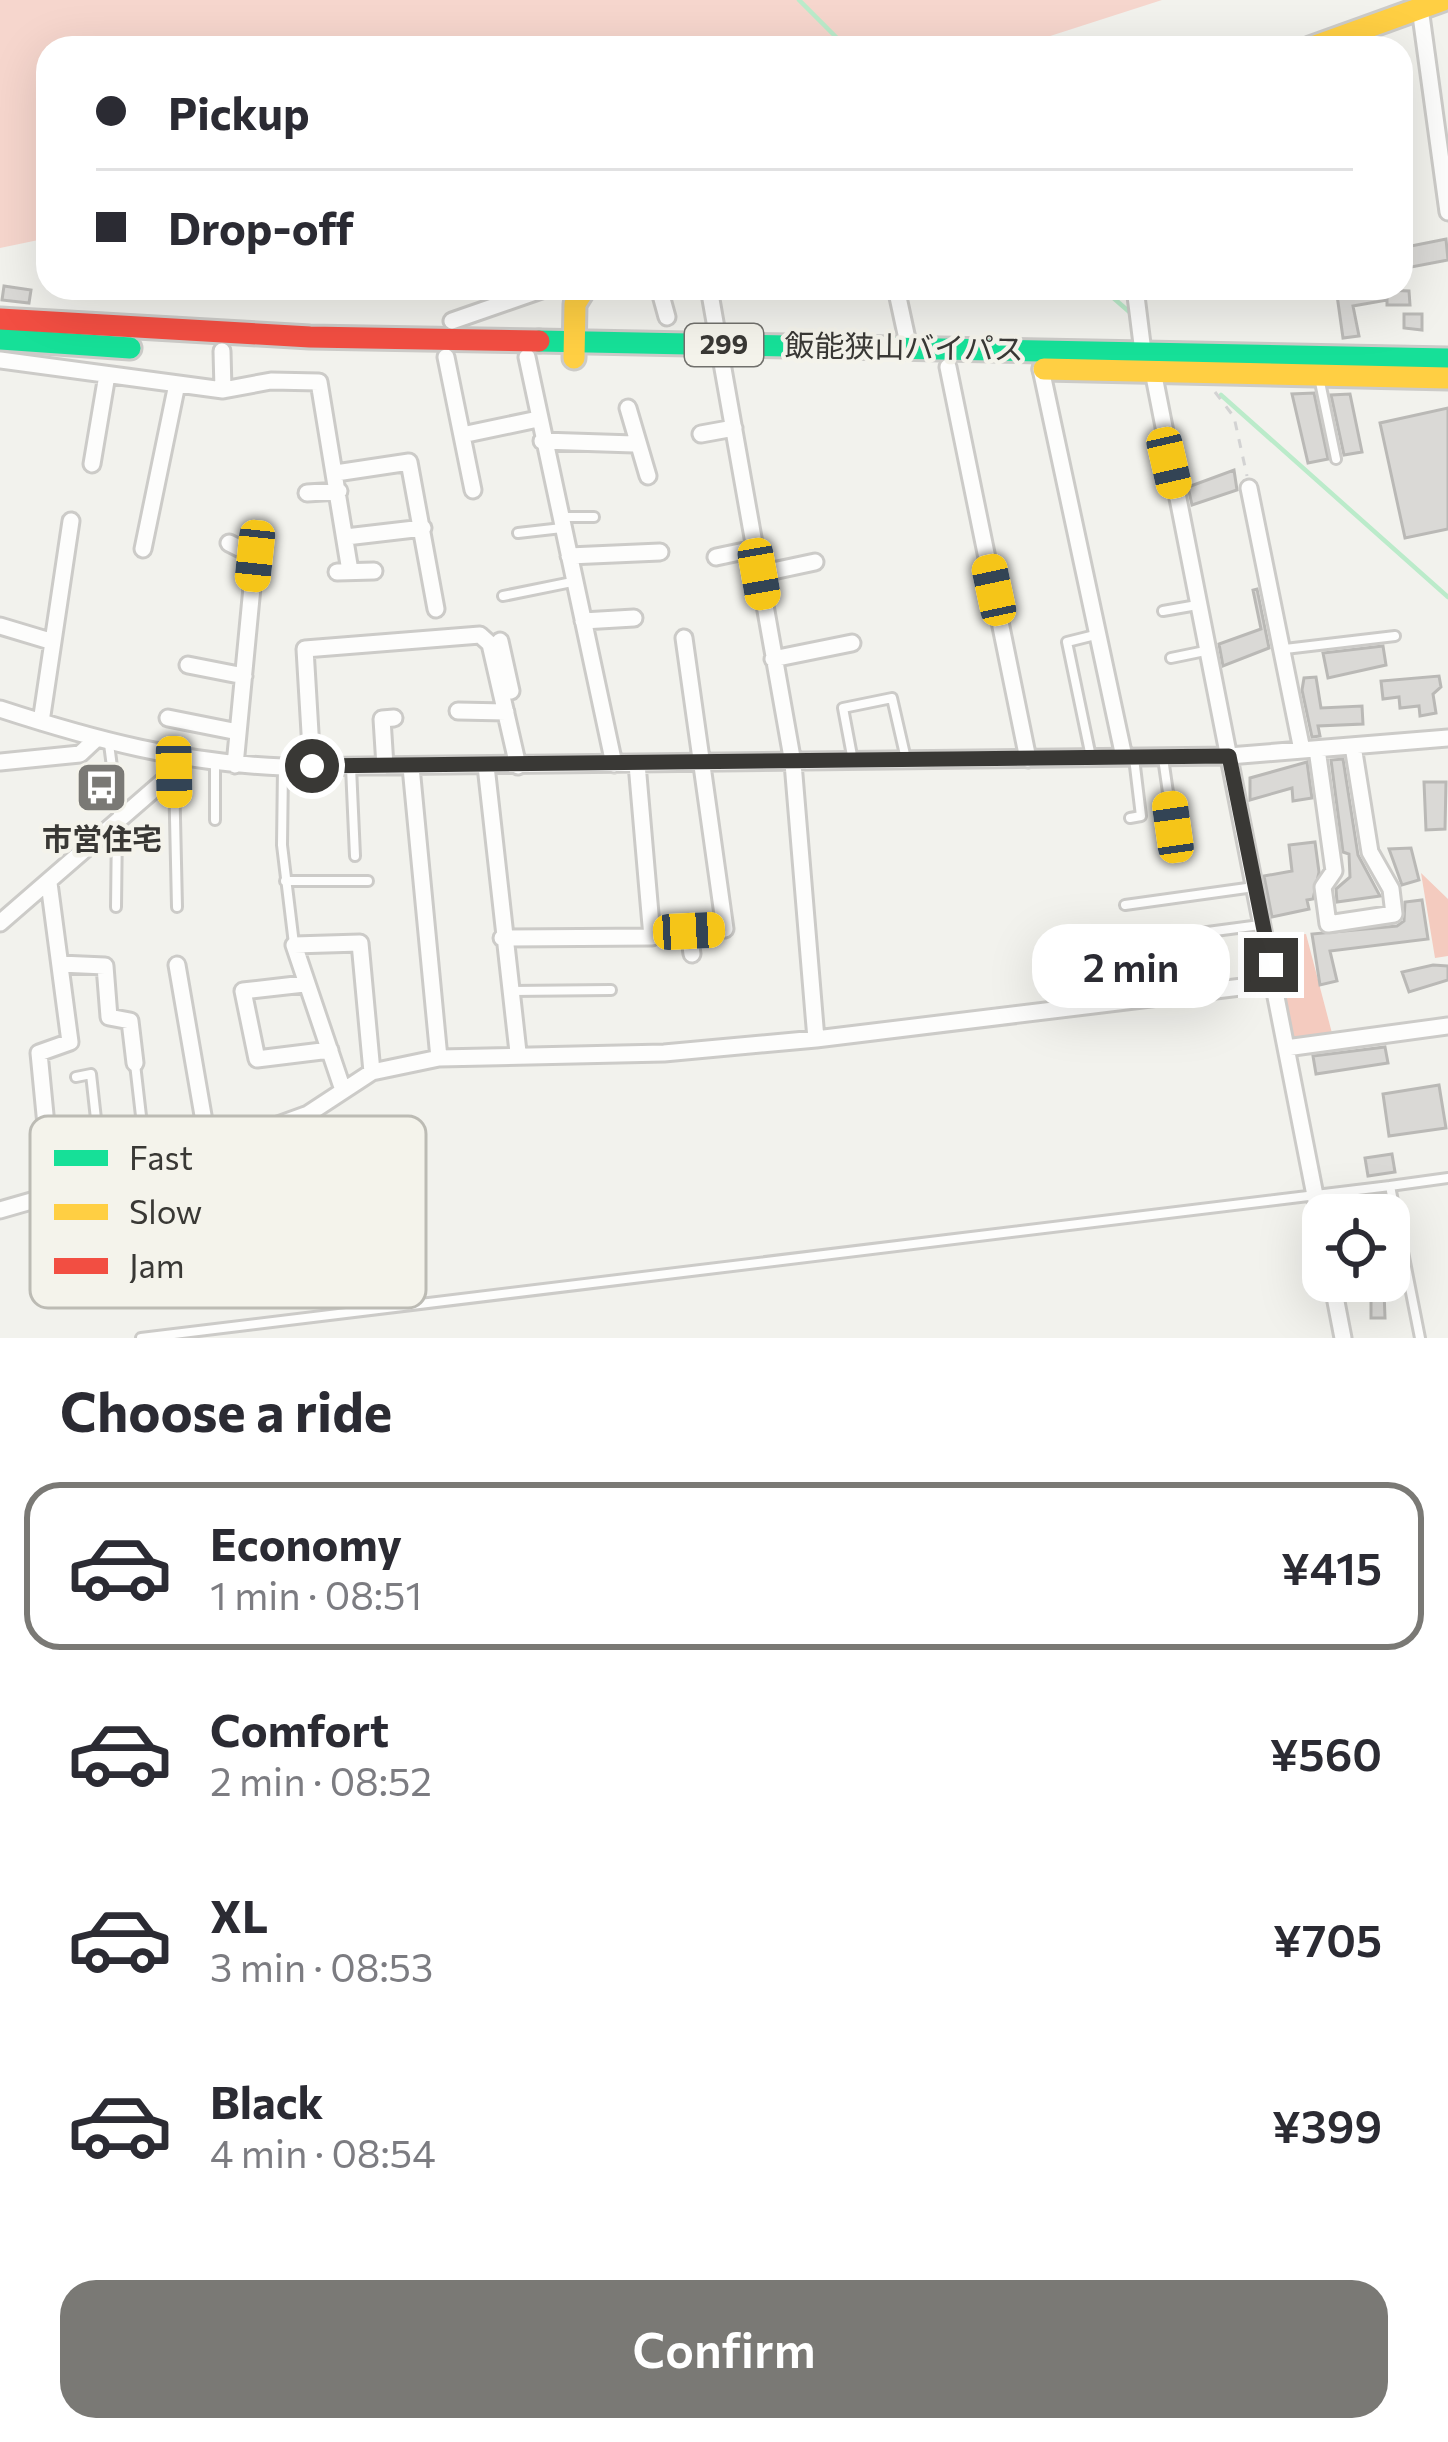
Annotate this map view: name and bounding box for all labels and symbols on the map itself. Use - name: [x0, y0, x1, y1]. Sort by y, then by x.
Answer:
- road number: 299: [685, 324, 763, 366]
- street label: 飯能狭山バイパス: [784, 325, 1024, 366]
- car: [1143, 424, 1195, 502]
- car: [233, 518, 277, 594]
- car: [735, 535, 783, 613]
- car: [969, 551, 1019, 629]
- car: [155, 736, 193, 808]
- route start: [285, 739, 339, 793]
- bus stop icon: 市営住宅: [74, 760, 130, 816]
- car: [1150, 789, 1196, 865]
- place label: 市営住宅: [42, 819, 162, 856]
- car: [652, 911, 726, 951]
- callout: 2 min: [1031, 923, 1229, 1007]
- route end: [1244, 938, 1298, 992]
- legend: [30, 1116, 426, 1308]
- text: Fast: [129, 1136, 193, 1177]
- text: Slow: [129, 1190, 202, 1231]
- text: Jam: [129, 1244, 185, 1285]

